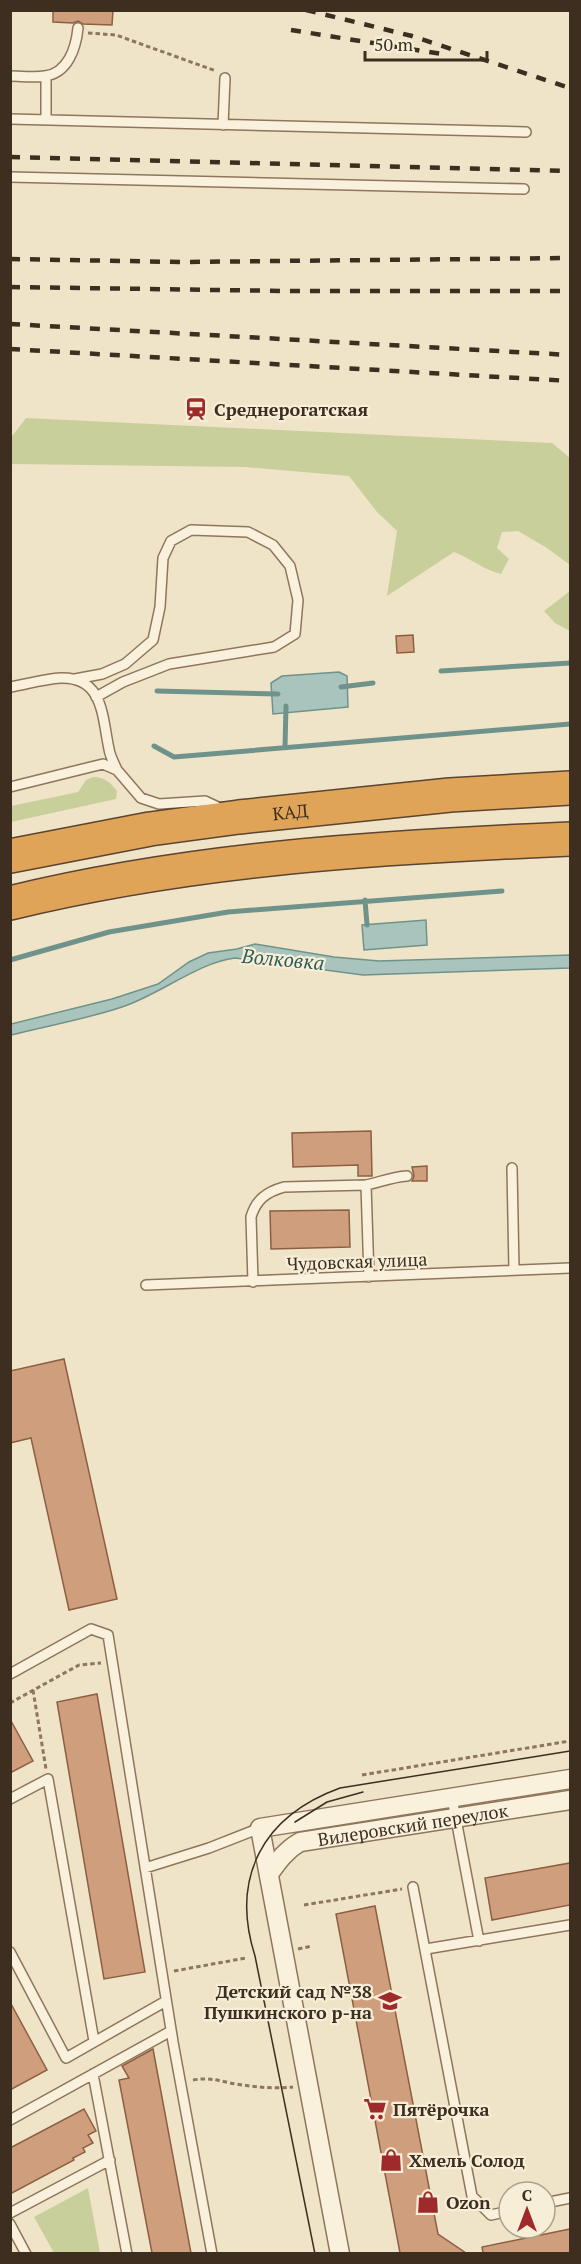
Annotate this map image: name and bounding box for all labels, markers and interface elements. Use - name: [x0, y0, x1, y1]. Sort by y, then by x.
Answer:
- scale bar: [365, 24, 486, 62]
- text: 50 m: [374, 32, 414, 56]
- station icon: Среднерогатская: [183, 396, 209, 422]
- place label: Среднерогатская: [214, 397, 368, 421]
- street label: КАД: [271, 798, 310, 825]
- water label: Волковка: [240, 942, 325, 976]
- street label: Чудовская улица: [286, 1247, 428, 1275]
- street label: Вилеровский переулок: [316, 1798, 510, 1851]
- place label: Детский сад №38 Пушкинского р-на: [204, 1979, 372, 2024]
- school or university icon: Детский сад №38 Пушкинского р-на: [377, 1988, 403, 2014]
- supermarket icon: Пятёрочка: [362, 2096, 388, 2122]
- place label: Пятёрочка: [393, 2097, 489, 2121]
- shop icon: Хмель Солод: [378, 2147, 404, 2173]
- place label: Хмель Солод: [409, 2148, 525, 2172]
- north arrow: [497, 2180, 557, 2240]
- text: С: [522, 2184, 532, 2206]
- shop icon: Ozon: [415, 2189, 441, 2215]
- place label: Ozon: [446, 2190, 491, 2214]

